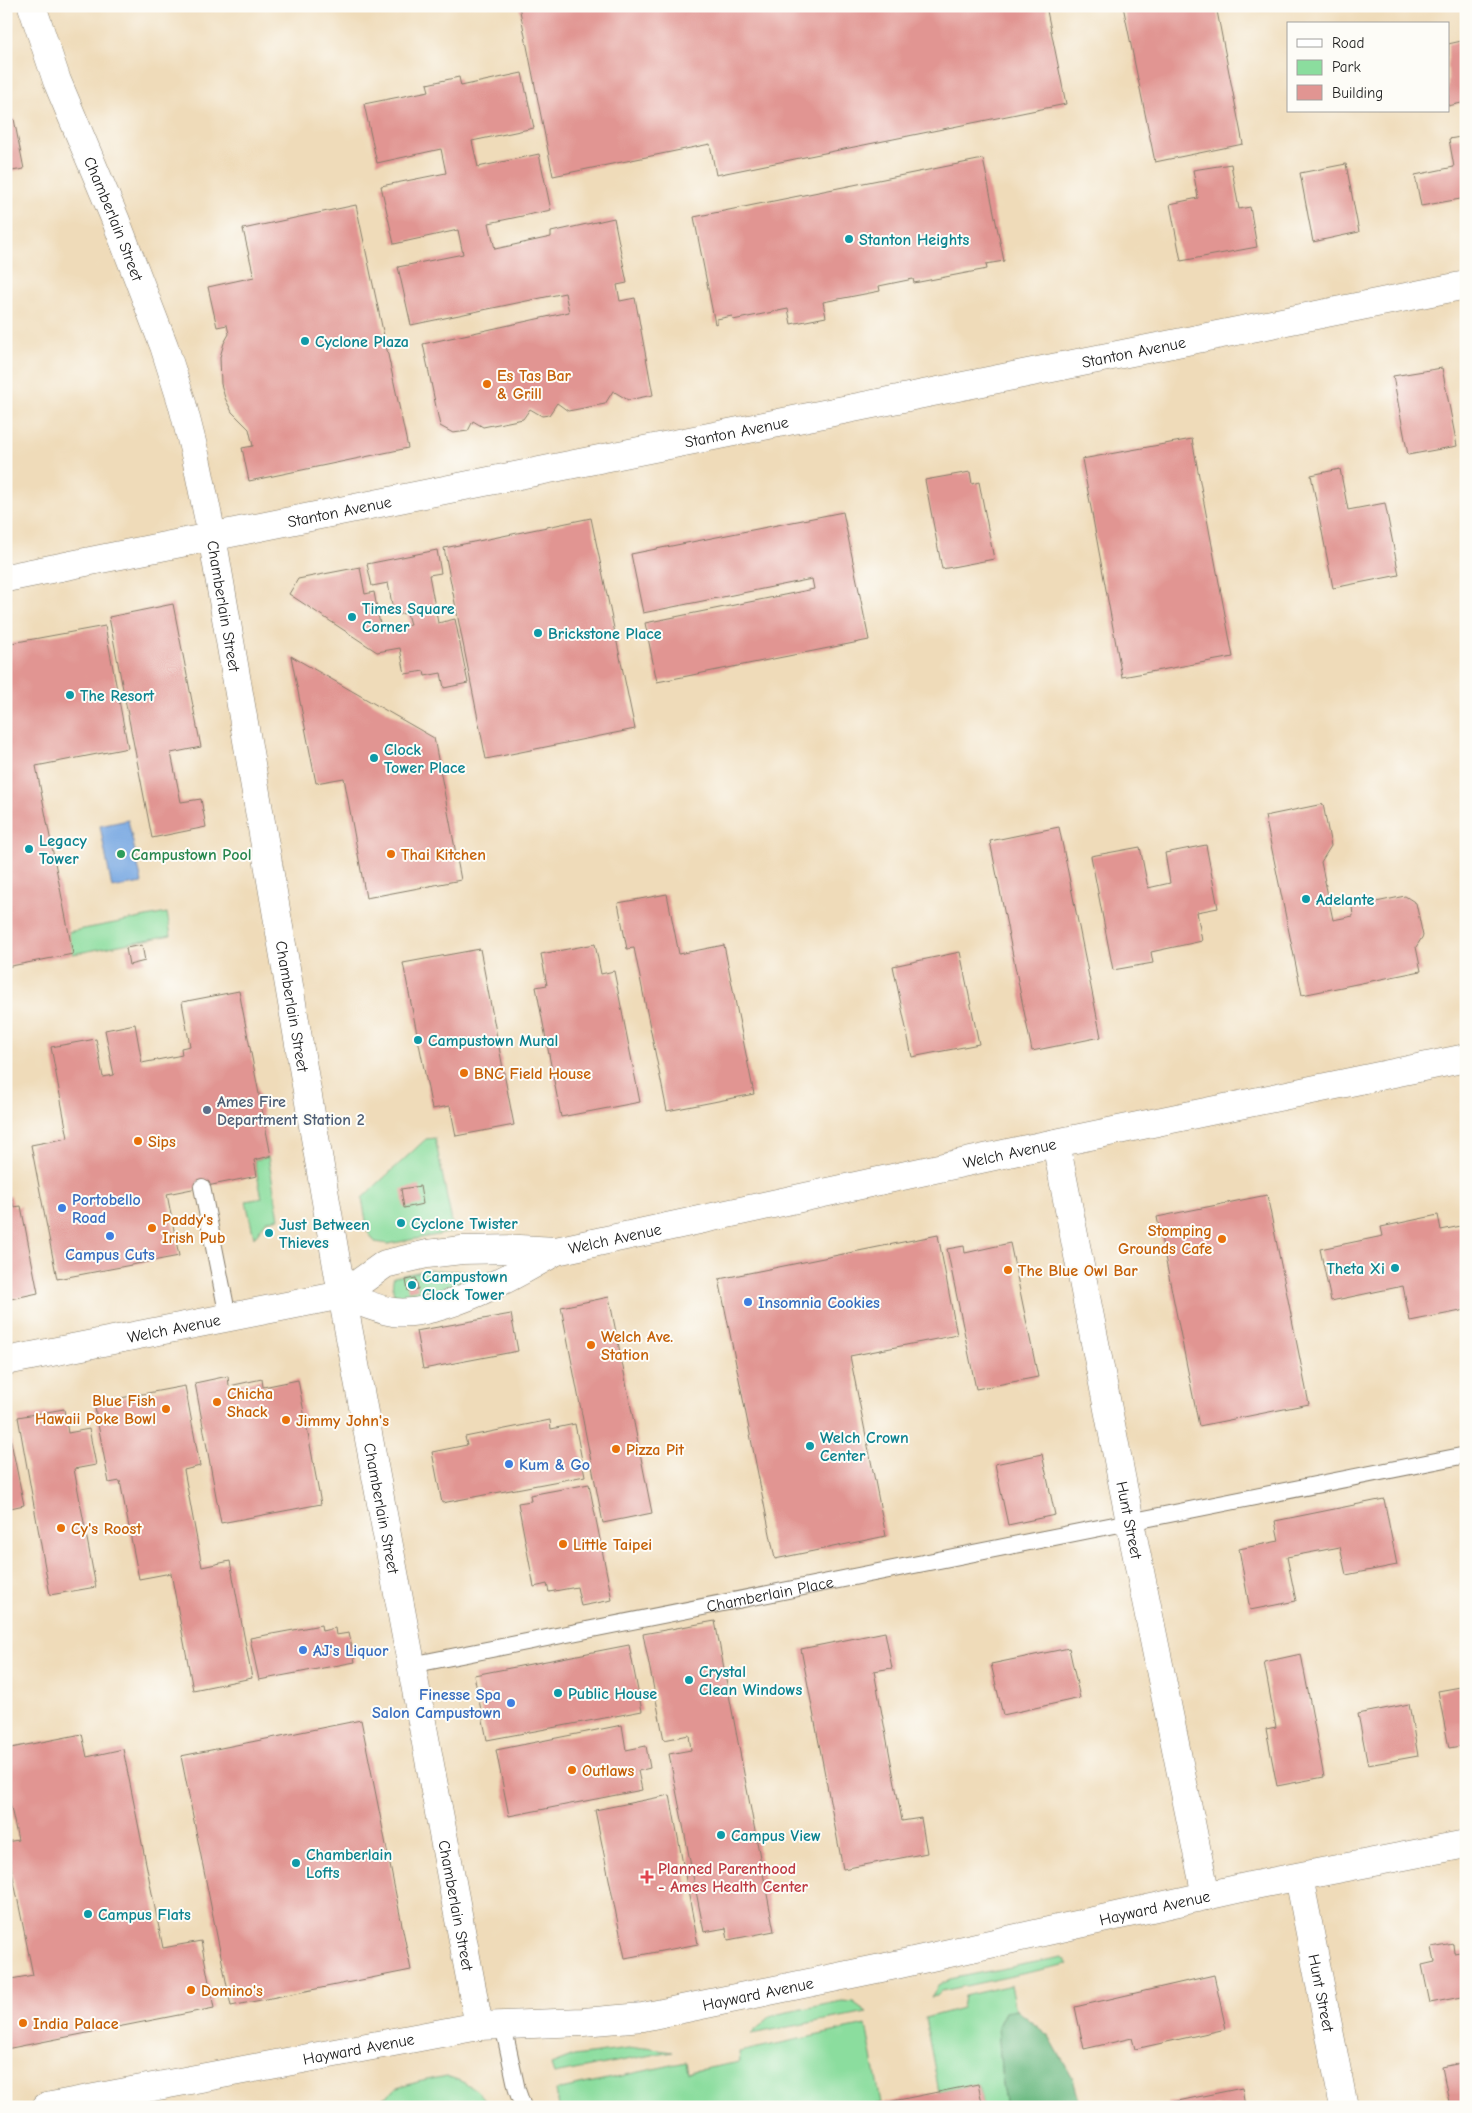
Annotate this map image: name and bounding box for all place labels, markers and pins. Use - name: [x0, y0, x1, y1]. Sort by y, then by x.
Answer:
- place label: Stanton Heights: [859, 231, 970, 249]
- marker: Stanton Heights: [843, 233, 855, 245]
- place label: Cyclone Plaza: [315, 333, 409, 351]
- marker: Cyclone Plaza: [299, 335, 311, 347]
- place label: Es Tas Bar & Grill: [497, 367, 572, 403]
- marker: Es Tas Bar & Grill: [481, 378, 493, 390]
- place label: Times Square Corner: [362, 600, 455, 636]
- marker: Times Square Corner: [346, 611, 358, 623]
- place label: Brickstone Place: [548, 625, 662, 643]
- marker: Brickstone Place: [532, 627, 544, 639]
- place label: The Resort: [80, 687, 155, 705]
- marker: The Resort: [64, 689, 76, 701]
- place label: Clock Tower Place: [384, 741, 466, 777]
- marker: Clock Tower Place: [368, 752, 380, 764]
- place label: Legacy Tower: [39, 832, 87, 868]
- marker: Legacy Tower: [23, 843, 35, 855]
- place label: Campustown Pool: [131, 846, 252, 864]
- place label: Thai Kitchen: [401, 846, 486, 864]
- marker: Campustown Pool: [115, 848, 127, 860]
- marker: Thai Kitchen: [385, 848, 397, 860]
- place label: Adelante: [1316, 891, 1374, 909]
- marker: Adelante: [1300, 893, 1312, 905]
- place label: Campustown Mural: [428, 1032, 558, 1050]
- marker: Campustown Mural: [412, 1034, 424, 1046]
- place label: BNC Field House: [474, 1065, 591, 1083]
- marker: BNC Field House: [458, 1067, 470, 1079]
- place label: Ames Fire Department Station 2: [217, 1093, 365, 1129]
- marker: Ames Fire Department Station 2: [201, 1104, 213, 1116]
- place label: Sips: [148, 1133, 176, 1151]
- marker: Sips: [132, 1135, 144, 1147]
- place label: Portobello Road: [72, 1191, 141, 1227]
- marker: Portobello Road: [56, 1202, 68, 1214]
- place label: Paddy's Irish Pub: [162, 1211, 225, 1247]
- place label: Cyclone Twister: [411, 1215, 518, 1233]
- place label: Just Between Thieves: [279, 1216, 370, 1252]
- marker: Cyclone Twister: [395, 1217, 407, 1229]
- marker: Paddy's Irish Pub: [146, 1222, 158, 1234]
- place label: Stomping Grounds Cafe: [1118, 1222, 1212, 1258]
- marker: Just Between Thieves: [263, 1227, 275, 1239]
- marker: Campus Cuts: [104, 1230, 116, 1242]
- marker: Stomping Grounds Cafe: [1216, 1233, 1228, 1245]
- place label: Campus Cuts: [65, 1246, 155, 1264]
- place label: Theta Xi: [1326, 1260, 1385, 1278]
- place label: The Blue Owl Bar: [1018, 1262, 1138, 1280]
- marker: Theta Xi: [1389, 1262, 1401, 1274]
- marker: The Blue Owl Bar: [1002, 1264, 1014, 1276]
- place label: Campustown Clock Tower: [422, 1268, 508, 1304]
- marker: Campustown Clock Tower: [406, 1279, 418, 1291]
- place label: Insomnia Cookies: [758, 1294, 880, 1312]
- marker: Insomnia Cookies: [742, 1296, 754, 1308]
- place label: Welch Ave. Station: [601, 1328, 673, 1364]
- marker: Welch Ave. Station: [585, 1339, 597, 1351]
- place label: Chicha Shack: [227, 1385, 273, 1421]
- place label: Blue Fish Hawaii Poke Bowl: [35, 1392, 156, 1428]
- marker: Chicha Shack: [211, 1396, 223, 1408]
- marker: Blue Fish Hawaii Poke Bowl: [160, 1403, 172, 1415]
- place label: Jimmy John's: [296, 1412, 389, 1430]
- marker: Jimmy John's: [280, 1414, 292, 1426]
- place label: Welch Crown Center: [820, 1429, 909, 1465]
- marker: Welch Crown Center: [804, 1440, 816, 1452]
- place label: Pizza Pit: [626, 1441, 685, 1459]
- marker: Pizza Pit: [610, 1443, 622, 1455]
- place label: Kum & Go: [519, 1456, 590, 1474]
- marker: Kum & Go: [503, 1458, 515, 1470]
- place label: Cy's Roost: [71, 1520, 142, 1538]
- marker: Cy's Roost: [55, 1522, 67, 1534]
- place label: Little Taipei: [573, 1536, 652, 1554]
- marker: Little Taipei: [557, 1538, 569, 1550]
- place label: AJ's Liquor: [313, 1642, 389, 1660]
- marker: AJ's Liquor: [297, 1644, 309, 1656]
- place label: Crystal Clean Windows: [699, 1663, 802, 1699]
- marker: Crystal Clean Windows: [683, 1674, 695, 1686]
- place label: Public House: [568, 1685, 657, 1703]
- place label: Finesse Spa Salon Campustown: [372, 1686, 501, 1722]
- marker: Public House: [552, 1687, 564, 1699]
- marker: Finesse Spa Salon Campustown: [505, 1697, 517, 1709]
- place label: Outlaws: [582, 1762, 635, 1780]
- marker: Outlaws: [566, 1764, 578, 1776]
- place label: Campus View: [731, 1827, 821, 1845]
- marker: Campus View: [715, 1829, 727, 1841]
- place label: Chamberlain Lofts: [306, 1846, 392, 1882]
- marker: Chamberlain Lofts: [290, 1857, 302, 1869]
- place label: Planned Parenthood - Ames Health Center: [658, 1860, 809, 1896]
- marker: Planned Parenthood - Ames Health Center: [640, 1870, 654, 1884]
- place label: Campus Flats: [98, 1906, 191, 1924]
- marker: Campus Flats: [82, 1908, 94, 1920]
- place label: Domino's: [201, 1982, 263, 2000]
- marker: Domino's: [185, 1984, 197, 1996]
- place label: India Palace: [33, 2015, 119, 2033]
- marker: India Palace: [17, 2017, 29, 2029]

